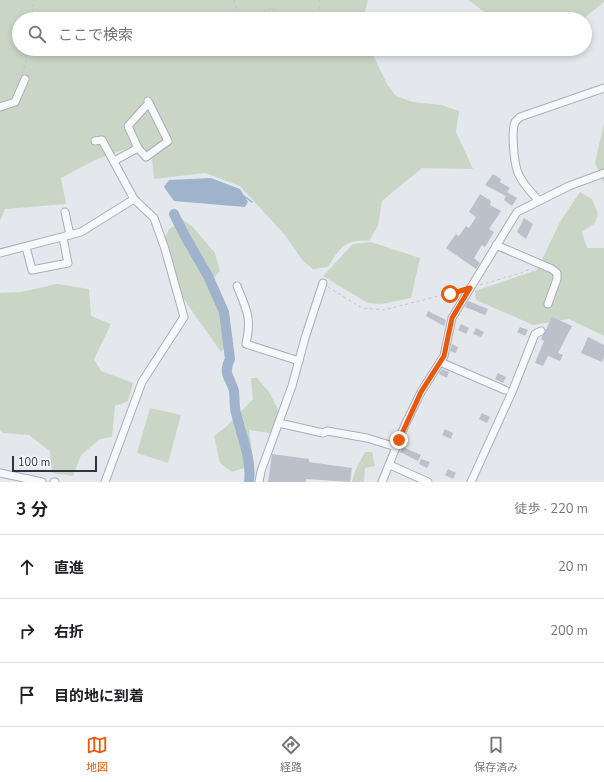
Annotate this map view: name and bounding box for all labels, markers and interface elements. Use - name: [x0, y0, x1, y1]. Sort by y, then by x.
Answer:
- search box: [12, 12, 592, 56]
- icon: search: [26, 23, 48, 45]
- text: ここで検索: [58, 25, 133, 45]
- route start: [441, 285, 459, 303]
- route end: [390, 431, 408, 449]
- scale bar: [12, 454, 97, 473]
- text: 100 m: [18, 455, 50, 470]
- text: 3 分: [16, 498, 48, 521]
- text: 徒歩 · 220 m: [514, 500, 588, 518]
- icon: ahead: [16, 556, 38, 578]
- text: 直進: [54, 558, 84, 578]
- text: 20 m: [558, 558, 588, 576]
- icon: right: [16, 620, 38, 642]
- text: 右折: [54, 622, 84, 642]
- text: 200 m: [550, 622, 588, 640]
- icon: arrive: [16, 684, 38, 706]
- text: 目的地に到着: [54, 686, 144, 706]
- tab: 地図: [86, 734, 108, 775]
- tab: 経路: [280, 734, 302, 775]
- tab: 保存済み: [474, 734, 518, 775]

